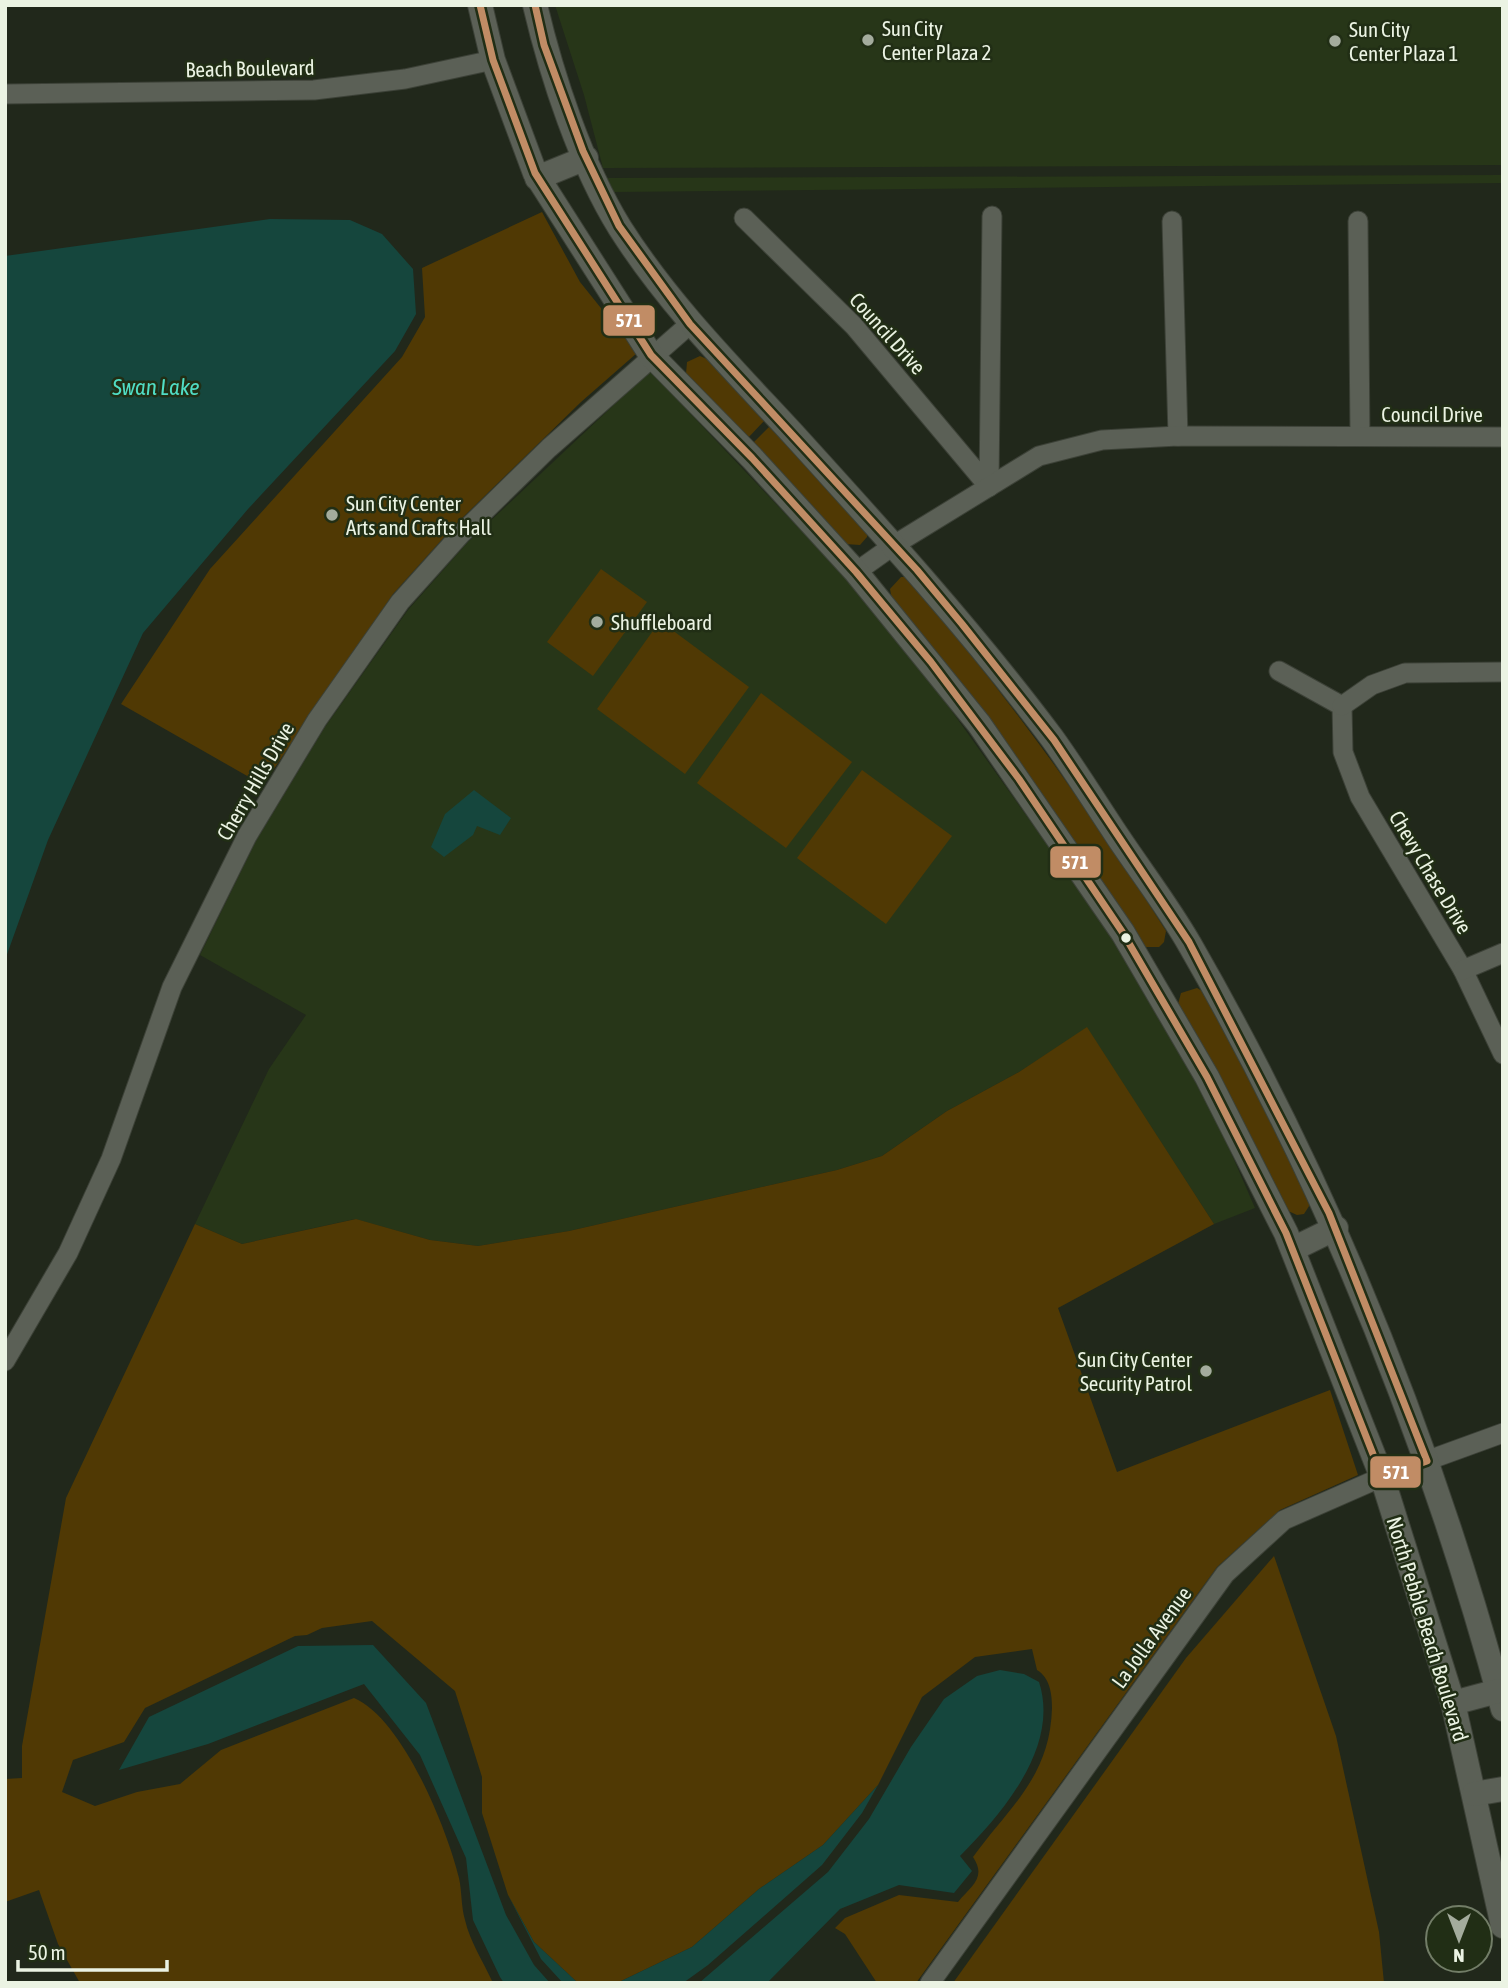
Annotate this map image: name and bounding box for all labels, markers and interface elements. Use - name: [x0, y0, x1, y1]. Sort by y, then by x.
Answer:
- place label: Sun City Center Plaza 2: [882, 16, 991, 64]
- place label: Sun City Center Plaza 1: [1349, 17, 1458, 65]
- marker: Sun City Center Plaza 2: [860, 32, 876, 48]
- marker: Sun City Center Plaza 1: [1327, 33, 1343, 49]
- street label: Beach Boulevard: [185, 55, 315, 81]
- street label: Council Drive: [845, 287, 931, 379]
- line badge: 571: [602, 304, 656, 337]
- text: 571: [616, 309, 642, 331]
- water label: Swan Lake: [111, 374, 200, 400]
- street label: Council Drive: [1381, 402, 1483, 426]
- place label: Sun City Center Arts and Crafts Hall: [346, 491, 492, 539]
- marker: Sun City Center Arts and Crafts Hall: [324, 507, 340, 523]
- place label: Shuffleboard: [611, 610, 712, 634]
- marker: Shuffleboard: [589, 614, 605, 630]
- street label: Cherry Hills Drive: [212, 718, 298, 844]
- street label: Chevy Chase Drive: [1385, 806, 1477, 938]
- line badge: 571: [1049, 845, 1102, 879]
- text: 571: [1062, 851, 1088, 873]
- unlabelled marker: [1119, 931, 1133, 945]
- place label: Sun City Center Security Patrol: [1077, 1347, 1193, 1395]
- marker: Sun City Center Security Patrol: [1198, 1363, 1214, 1379]
- line badge: 571: [1369, 1455, 1422, 1489]
- text: 571: [1383, 1461, 1409, 1483]
- street label: North Pebble Beach Boulevard: [1382, 1514, 1474, 1744]
- street label: La Jolla Avenue: [1106, 1582, 1196, 1692]
- north arrow: [1424, 1904, 1494, 1974]
- scale bar: [18, 1928, 166, 1972]
- text: 50 m: [28, 1940, 66, 1964]
- text: N: [1453, 1945, 1465, 1967]

